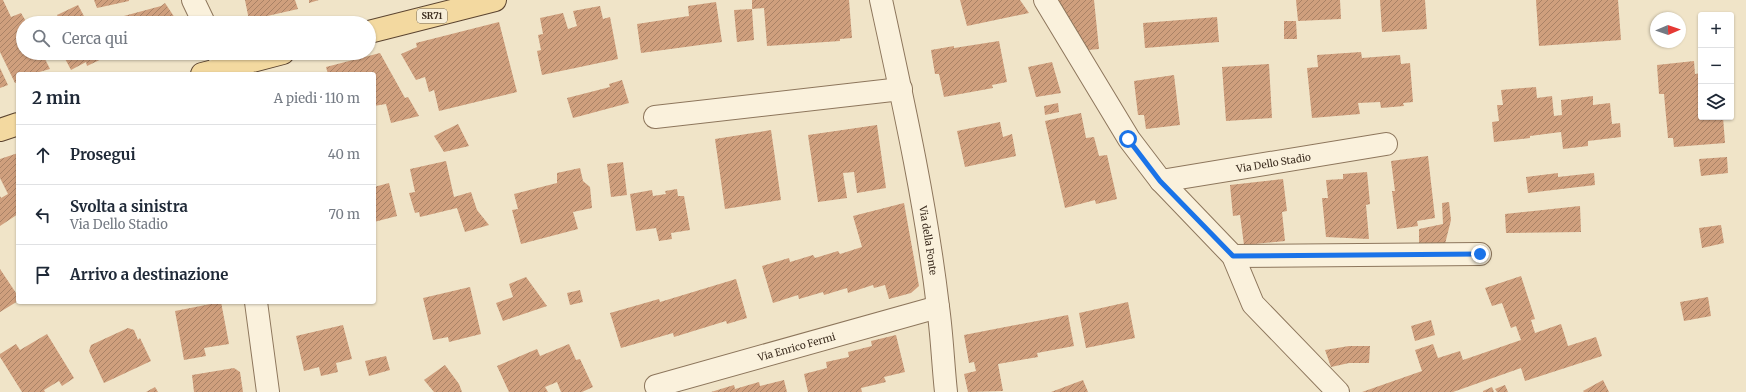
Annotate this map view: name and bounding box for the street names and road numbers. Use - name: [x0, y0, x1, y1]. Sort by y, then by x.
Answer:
- road number: SR71: [417, 9, 447, 23]
- street label: Via Dello Stadio: [1234, 150, 1312, 176]
- street label: Via della Fonte: [916, 204, 940, 276]
- street label: Via Enrico Fermi: [755, 330, 837, 364]

